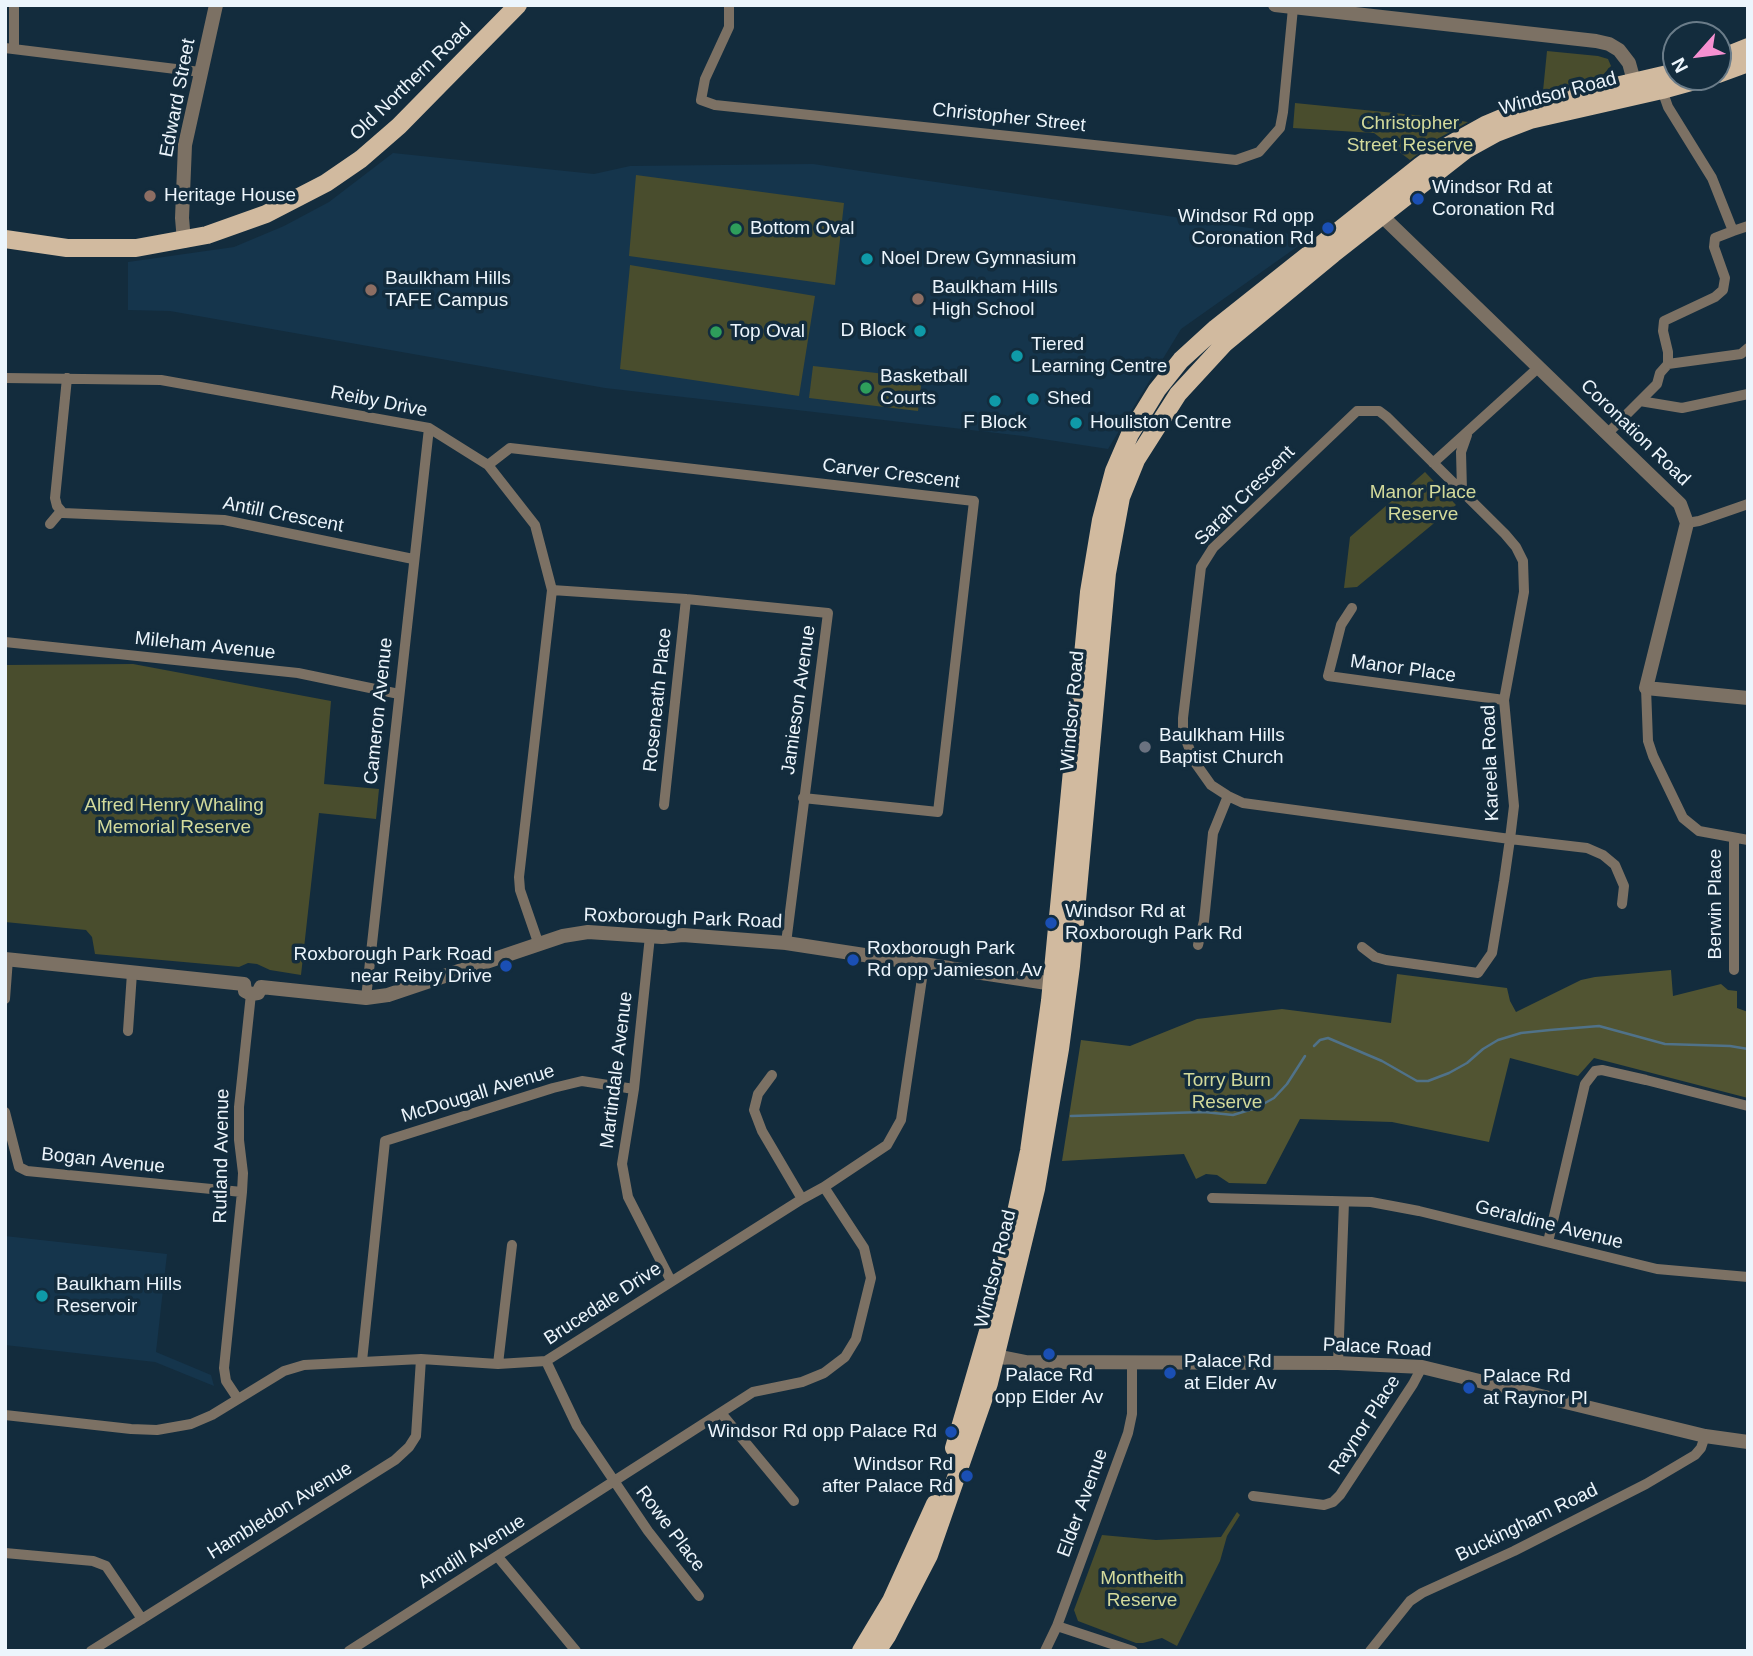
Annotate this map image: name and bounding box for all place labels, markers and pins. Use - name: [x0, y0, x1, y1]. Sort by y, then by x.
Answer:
- place label: Windsor Rd at Coronation Rd: [1432, 177, 1555, 221]
- place label: Heritage House: [164, 185, 296, 207]
- marker: Heritage House: [142, 188, 158, 204]
- marker: Windsor Rd at Coronation Rd: [1410, 191, 1426, 207]
- place label: Windsor Rd opp Coronation Rd: [1178, 206, 1314, 250]
- place label: Bottom Oval: [750, 218, 855, 240]
- marker: Windsor Rd opp Coronation Rd: [1320, 220, 1336, 236]
- marker: Bottom Oval: [728, 221, 744, 237]
- place label: Noel Drew Gymnasium: [881, 248, 1076, 270]
- marker: Noel Drew Gymnasium: [859, 251, 875, 267]
- place label: Baulkham Hills TAFE Campus: [385, 268, 511, 312]
- place label: Baulkham Hills High School: [932, 277, 1058, 321]
- marker: Baulkham Hills TAFE Campus: [363, 282, 379, 298]
- marker: Baulkham Hills High School: [910, 291, 926, 307]
- place label: D Block: [841, 320, 906, 342]
- place label: Top Oval: [730, 321, 805, 343]
- marker: D Block: [912, 323, 928, 339]
- marker: Top Oval: [708, 324, 724, 340]
- place label: Tiered Learning Centre: [1031, 334, 1167, 378]
- marker: Tiered Learning Centre: [1009, 348, 1025, 364]
- place label: Basketball Courts: [880, 366, 968, 410]
- marker: Basketball Courts: [858, 380, 874, 396]
- place label: Shed: [1047, 388, 1091, 410]
- marker: Shed: [1025, 391, 1041, 407]
- marker: F Block: [987, 393, 1003, 409]
- place label: F Block: [963, 412, 1027, 434]
- place label: Houliston Centre: [1090, 412, 1232, 434]
- marker: Houliston Centre: [1068, 415, 1084, 431]
- place label: Baulkham Hills Baptist Church: [1159, 725, 1285, 769]
- marker: Baulkham Hills Baptist Church: [1137, 739, 1153, 755]
- place label: Windsor Rd at Roxborough Park Rd: [1065, 901, 1242, 945]
- marker: Windsor Rd at Roxborough Park Rd: [1043, 915, 1059, 931]
- place label: Roxborough Park Rd opp Jamieson Av: [867, 938, 1042, 982]
- place label: Roxborough Park Road near Reiby Drive: [293, 944, 492, 988]
- marker: Roxborough Park Rd opp Jamieson Av: [845, 952, 861, 968]
- marker: Roxborough Park Road near Reiby Drive: [498, 958, 514, 974]
- place label: Baulkham Hills Reservoir: [56, 1274, 182, 1318]
- marker: Baulkham Hills Reservoir: [34, 1288, 50, 1304]
- marker: Palace Rd opp Elder Av: [1041, 1346, 1057, 1362]
- place label: Palace Rd at Elder Av: [1184, 1351, 1277, 1395]
- place label: Palace Rd opp Elder Av: [995, 1365, 1103, 1409]
- marker: Palace Rd at Elder Av: [1162, 1365, 1178, 1381]
- place label: Palace Rd at Raynor Pl: [1483, 1366, 1588, 1410]
- marker: Palace Rd at Raynor Pl: [1461, 1380, 1477, 1396]
- place label: Windsor Rd opp Palace Rd: [708, 1421, 937, 1443]
- marker: Windsor Rd opp Palace Rd: [943, 1424, 959, 1440]
- place label: Windsor Rd after Palace Rd: [822, 1454, 953, 1498]
- marker: Windsor Rd after Palace Rd: [959, 1468, 975, 1484]

